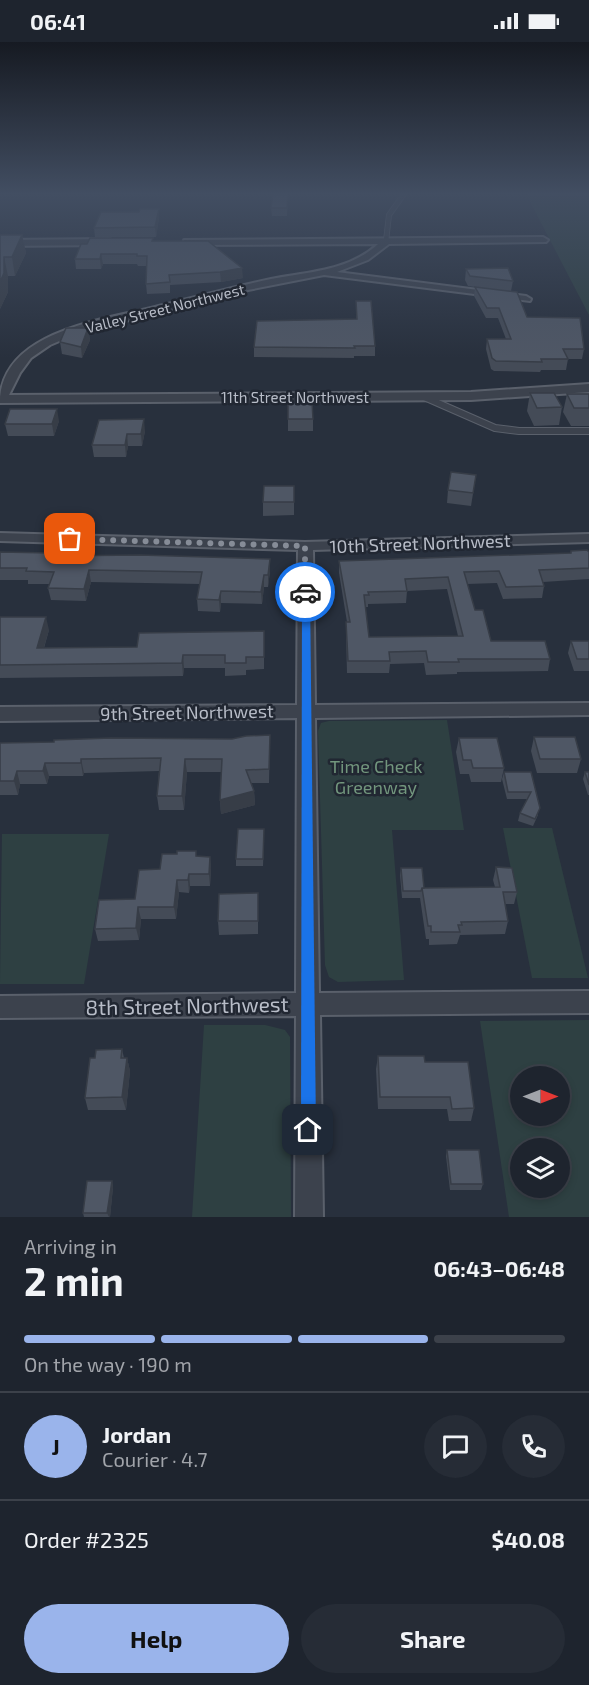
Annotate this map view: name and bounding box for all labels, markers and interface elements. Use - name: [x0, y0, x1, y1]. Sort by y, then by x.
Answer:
- text: 06:41: [30, 8, 86, 34]
- street label: Valley Street Northwest: [84, 279, 247, 336]
- street label: 11th Street Northwest: [221, 388, 369, 406]
- pin: [44, 513, 95, 564]
- icon: bag: [53, 522, 86, 555]
- street label: 10th Street Northwest: [329, 529, 511, 557]
- courier: [275, 562, 335, 622]
- icon: car: [289, 576, 322, 609]
- street label: 9th Street Northwest: [100, 699, 274, 725]
- park label: Time Check Greenway: [330, 755, 422, 798]
- street label: 8th Street Northwest: [85, 991, 289, 1019]
- north arrow: [510, 1066, 570, 1126]
- map controls: [510, 1066, 570, 1198]
- pin: [282, 1104, 333, 1155]
- icon: home: [291, 1113, 324, 1146]
- button: layers: [510, 1138, 570, 1198]
- text: Arriving in: [24, 1234, 117, 1258]
- text: 06:43–06:48: [433, 1255, 565, 1281]
- text: 2 min: [24, 1257, 124, 1304]
- text: On the way · 190 m: [24, 1352, 192, 1376]
- button: chat: [424, 1415, 487, 1478]
- button: phone: [502, 1415, 565, 1478]
- text: Jordan: [102, 1421, 171, 1447]
- text: J: [51, 1433, 60, 1459]
- text: Courier · 4.7: [102, 1447, 208, 1471]
- text: Order #2325: [24, 1526, 149, 1552]
- text: $40.08: [491, 1526, 565, 1552]
- button: Help: [24, 1604, 289, 1673]
- button: Share: [301, 1604, 565, 1673]

